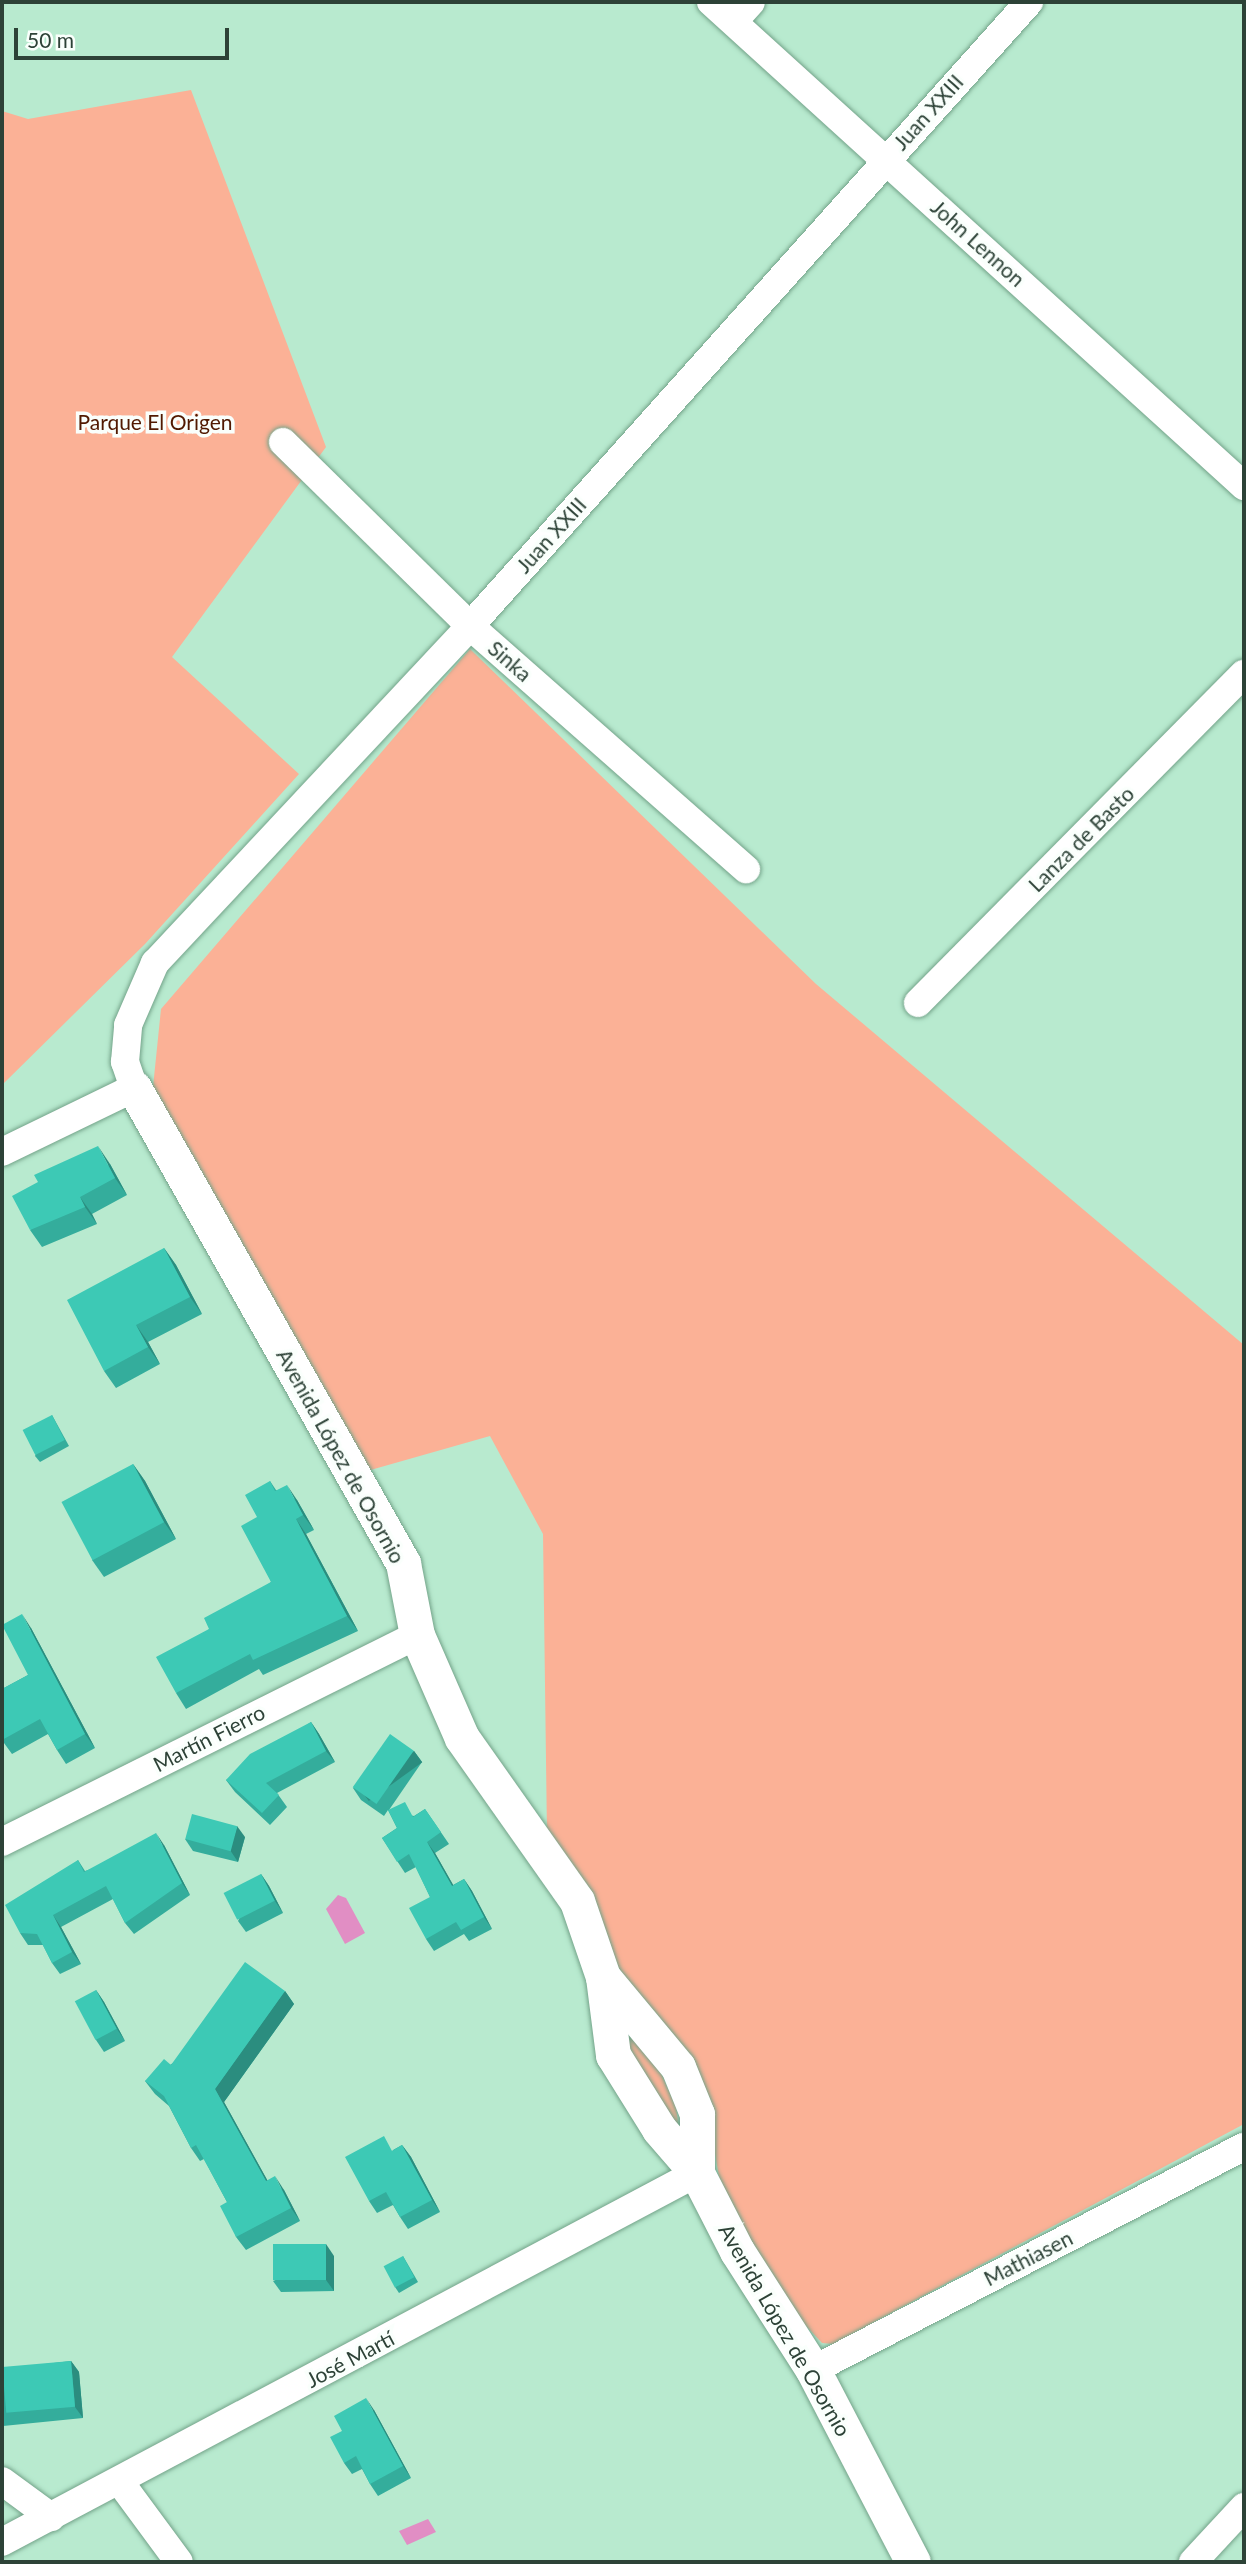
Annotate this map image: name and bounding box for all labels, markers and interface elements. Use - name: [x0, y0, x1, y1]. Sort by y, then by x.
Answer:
- scale bar: [18, 14, 233, 58]
- text: 50 m: [27, 27, 74, 52]
- street label: Juan XXIII: [888, 69, 968, 155]
- street label: John Lennon: [926, 194, 1030, 292]
- park label: Parque El Origen: [77, 409, 233, 435]
- street label: Juan XXIII: [511, 492, 591, 578]
- street label: Sinka: [483, 635, 537, 687]
- street label: Lanza de Basto: [1023, 781, 1139, 897]
- street label: Avenida López de Osornio: [272, 1344, 410, 1568]
- street label: Martín Fierro: [149, 1699, 269, 1777]
- street label: Avenida López de Osornio: [714, 2219, 856, 2441]
- street label: Mathiasen: [979, 2225, 1077, 2291]
- street label: José Martí: [302, 2325, 398, 2393]

